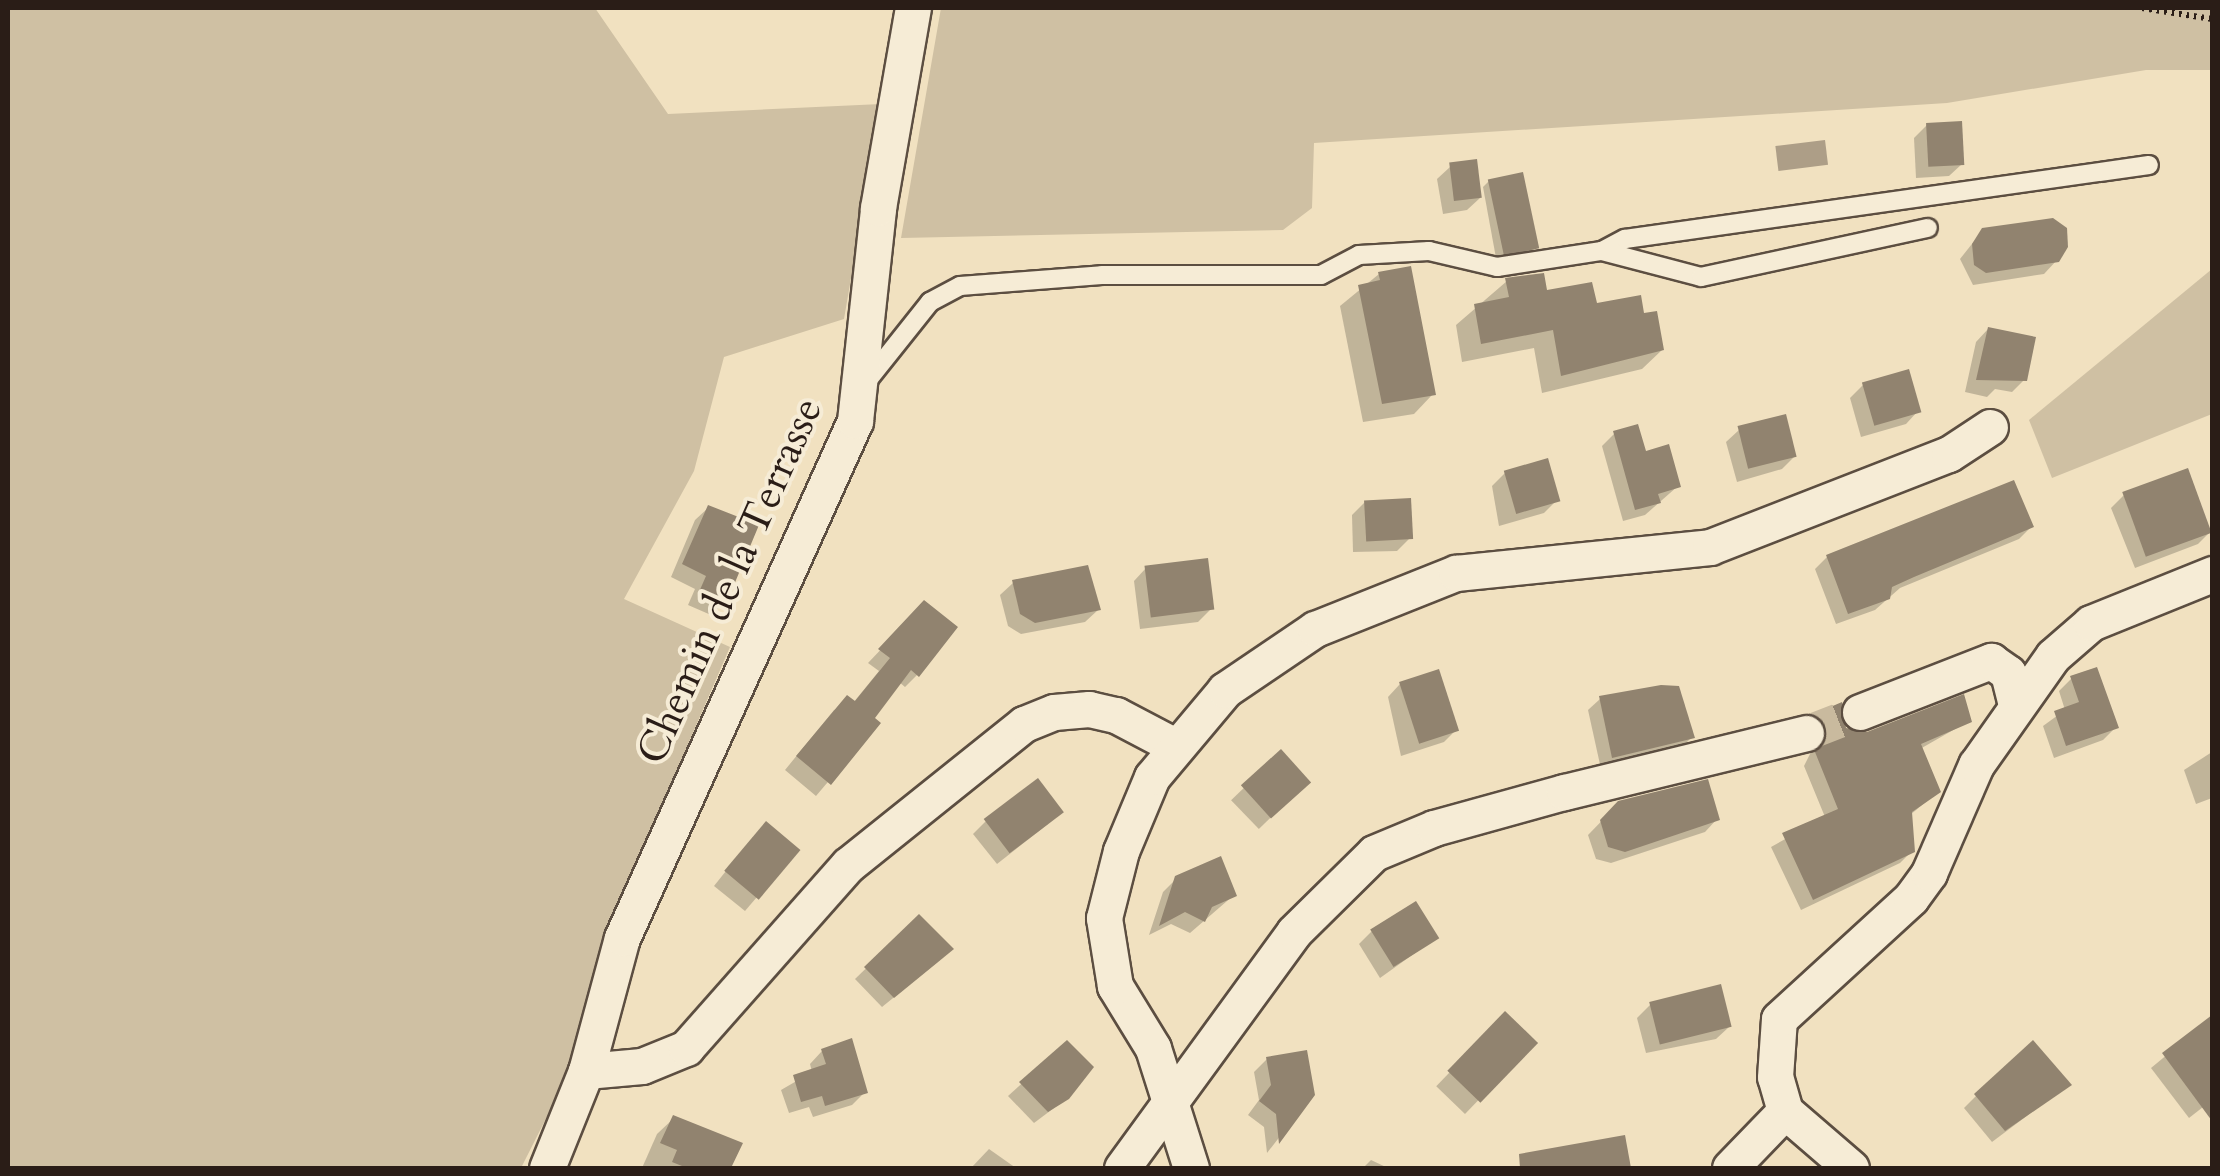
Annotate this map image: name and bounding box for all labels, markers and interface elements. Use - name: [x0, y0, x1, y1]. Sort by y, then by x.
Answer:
- street label: Chemin de la Terrasse: [627, 390, 833, 772]

